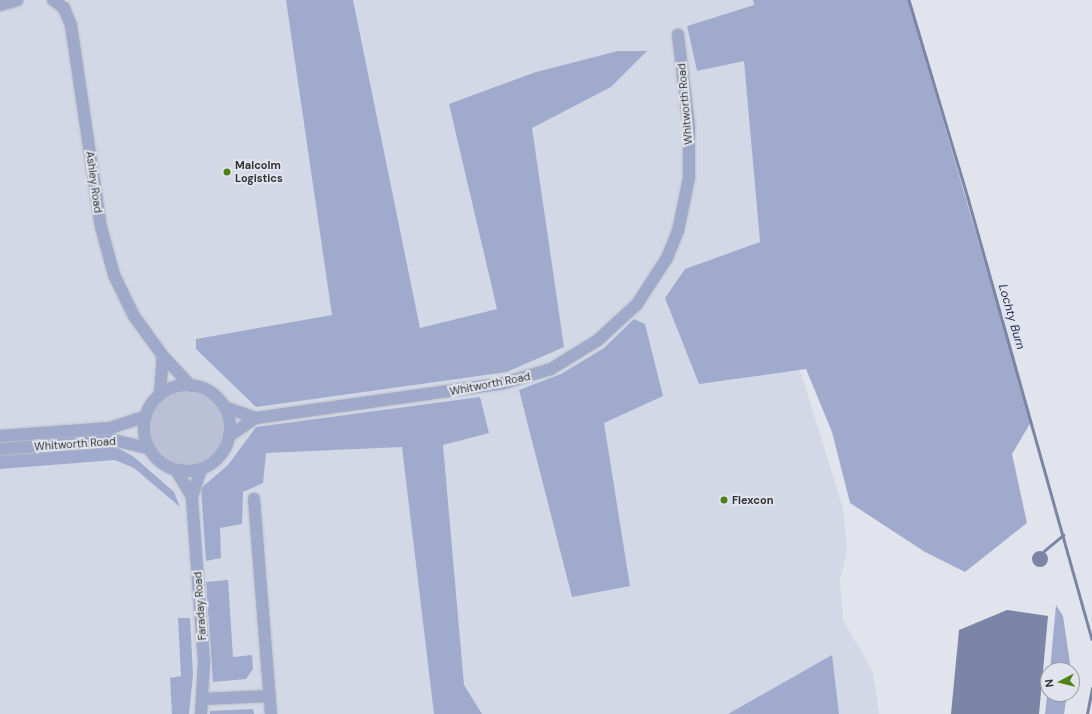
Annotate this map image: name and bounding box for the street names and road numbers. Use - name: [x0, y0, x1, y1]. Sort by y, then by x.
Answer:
- street label: Whitworth Road: [675, 63, 695, 145]
- street label: Ashley Road: [83, 150, 105, 214]
- street label: Whitworth Road: [449, 370, 531, 398]
- street label: Whitworth Road: [34, 435, 116, 453]
- street label: Faraday Road: [191, 571, 209, 641]

